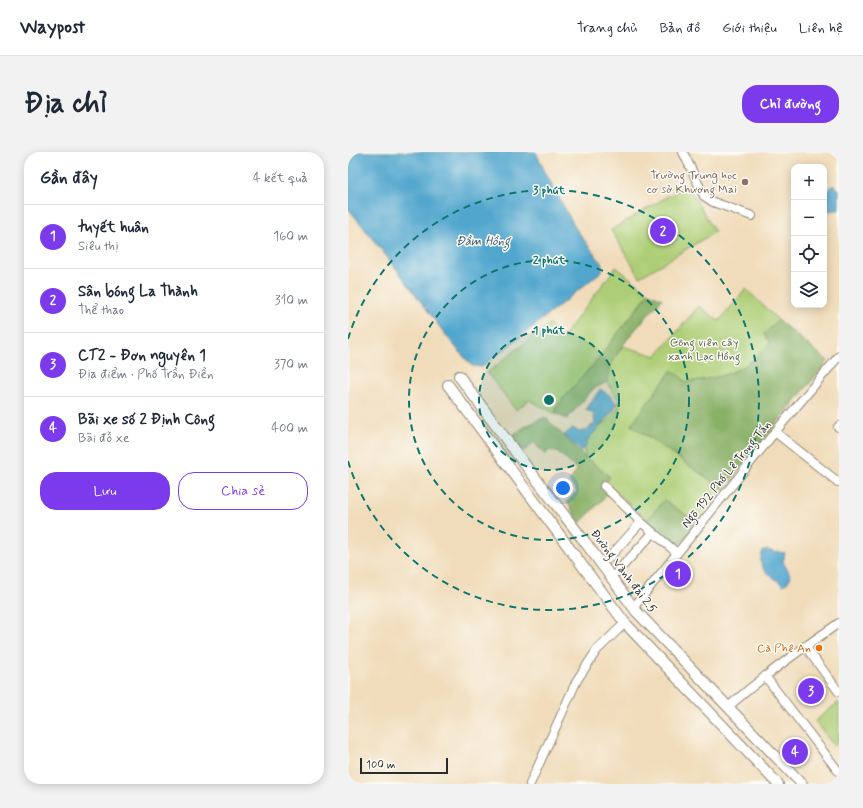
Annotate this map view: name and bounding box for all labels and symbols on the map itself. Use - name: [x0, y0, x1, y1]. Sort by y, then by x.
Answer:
- place label: Trường Trung học cơ sở Khương Mai: [647, 168, 737, 199]
- marker: Trường Trung học cơ sở Khương Mai: [740, 177, 750, 187]
- text: 3 phút: [533, 183, 566, 199]
- pin: 2: [650, 216, 676, 246]
- water label: Đầm Hồng: [456, 233, 512, 252]
- text: 2 phút: [533, 253, 566, 269]
- text: 1 phút: [533, 323, 566, 339]
- park label: Công viên cây xanh Lạc Hồng: [668, 335, 741, 366]
- centre of rings: [542, 393, 556, 407]
- street label: Ngõ 192 Phố Lê Trọng Tấn: [678, 418, 776, 532]
- your location: [553, 478, 573, 498]
- street label: Đường Vành đai 2.5: [586, 526, 660, 617]
- pin: 1: [665, 559, 691, 589]
- place label: Cà Phê An: [757, 641, 811, 657]
- marker: Cà Phê An: [814, 643, 824, 653]
- pin: 3: [798, 676, 824, 706]
- pin: 4: [782, 737, 808, 767]
- scale bar: [360, 756, 448, 775]

